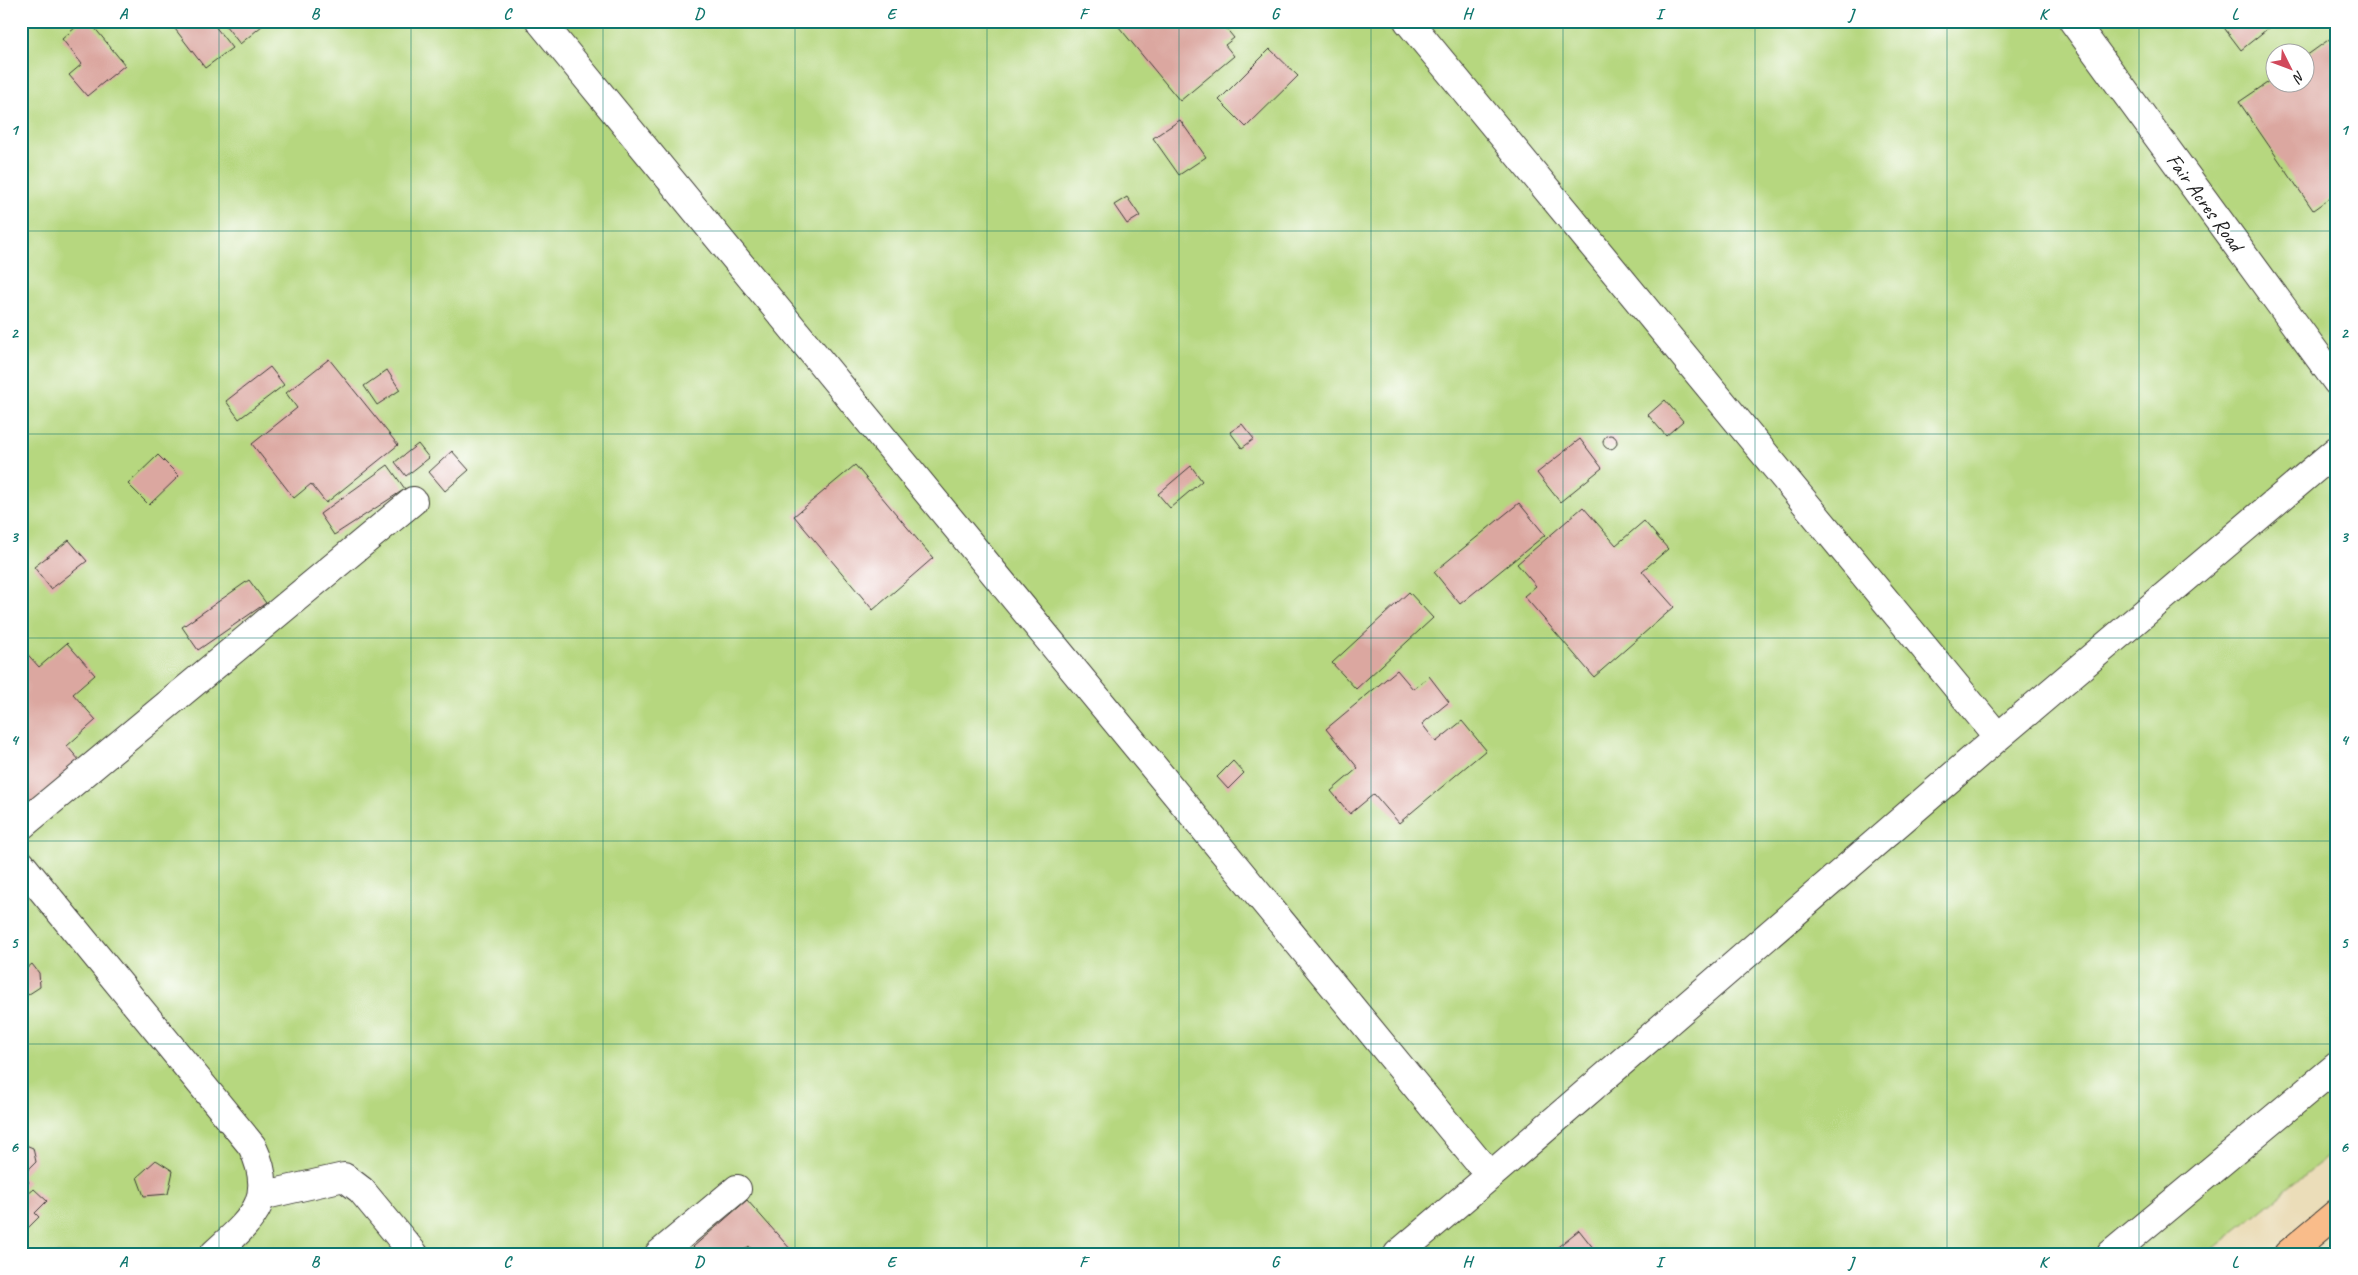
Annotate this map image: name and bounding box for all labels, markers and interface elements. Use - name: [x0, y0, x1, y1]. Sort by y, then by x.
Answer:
- text: A: [119, 4, 129, 24]
- text: B: [311, 4, 321, 24]
- text: C: [503, 4, 513, 24]
- text: D: [694, 4, 705, 24]
- text: E: [887, 4, 898, 24]
- text: F: [1079, 4, 1090, 24]
- text: G: [1271, 4, 1281, 24]
- text: H: [1462, 4, 1474, 24]
- text: I: [1656, 4, 1666, 24]
- text: J: [1847, 4, 1856, 24]
- text: K: [2039, 4, 2051, 24]
- text: L: [2232, 4, 2240, 24]
- north arrow: [2266, 42, 2316, 92]
- text: N: [2289, 67, 2309, 87]
- text: 1: [10, 120, 19, 140]
- text: 1: [2340, 120, 2349, 140]
- street label: Fair Acres Road: [2161, 148, 2251, 259]
- text: 2: [10, 323, 19, 343]
- text: 2: [2340, 323, 2349, 343]
- text: 3: [10, 527, 19, 547]
- text: 3: [2340, 527, 2349, 547]
- text: 4: [10, 730, 19, 750]
- text: 4: [2340, 730, 2349, 750]
- text: 5: [11, 933, 20, 953]
- text: 5: [2341, 933, 2350, 953]
- text: 6: [10, 1137, 19, 1157]
- text: 6: [2340, 1137, 2349, 1157]
- text: A: [119, 1252, 129, 1272]
- text: B: [311, 1252, 321, 1272]
- text: C: [503, 1252, 513, 1272]
- text: D: [694, 1252, 705, 1272]
- text: E: [887, 1252, 898, 1272]
- text: F: [1079, 1252, 1090, 1272]
- text: G: [1271, 1252, 1281, 1272]
- text: H: [1462, 1252, 1474, 1272]
- text: I: [1656, 1252, 1666, 1272]
- text: J: [1847, 1252, 1856, 1272]
- text: K: [2039, 1252, 2051, 1272]
- text: L: [2232, 1252, 2240, 1272]

